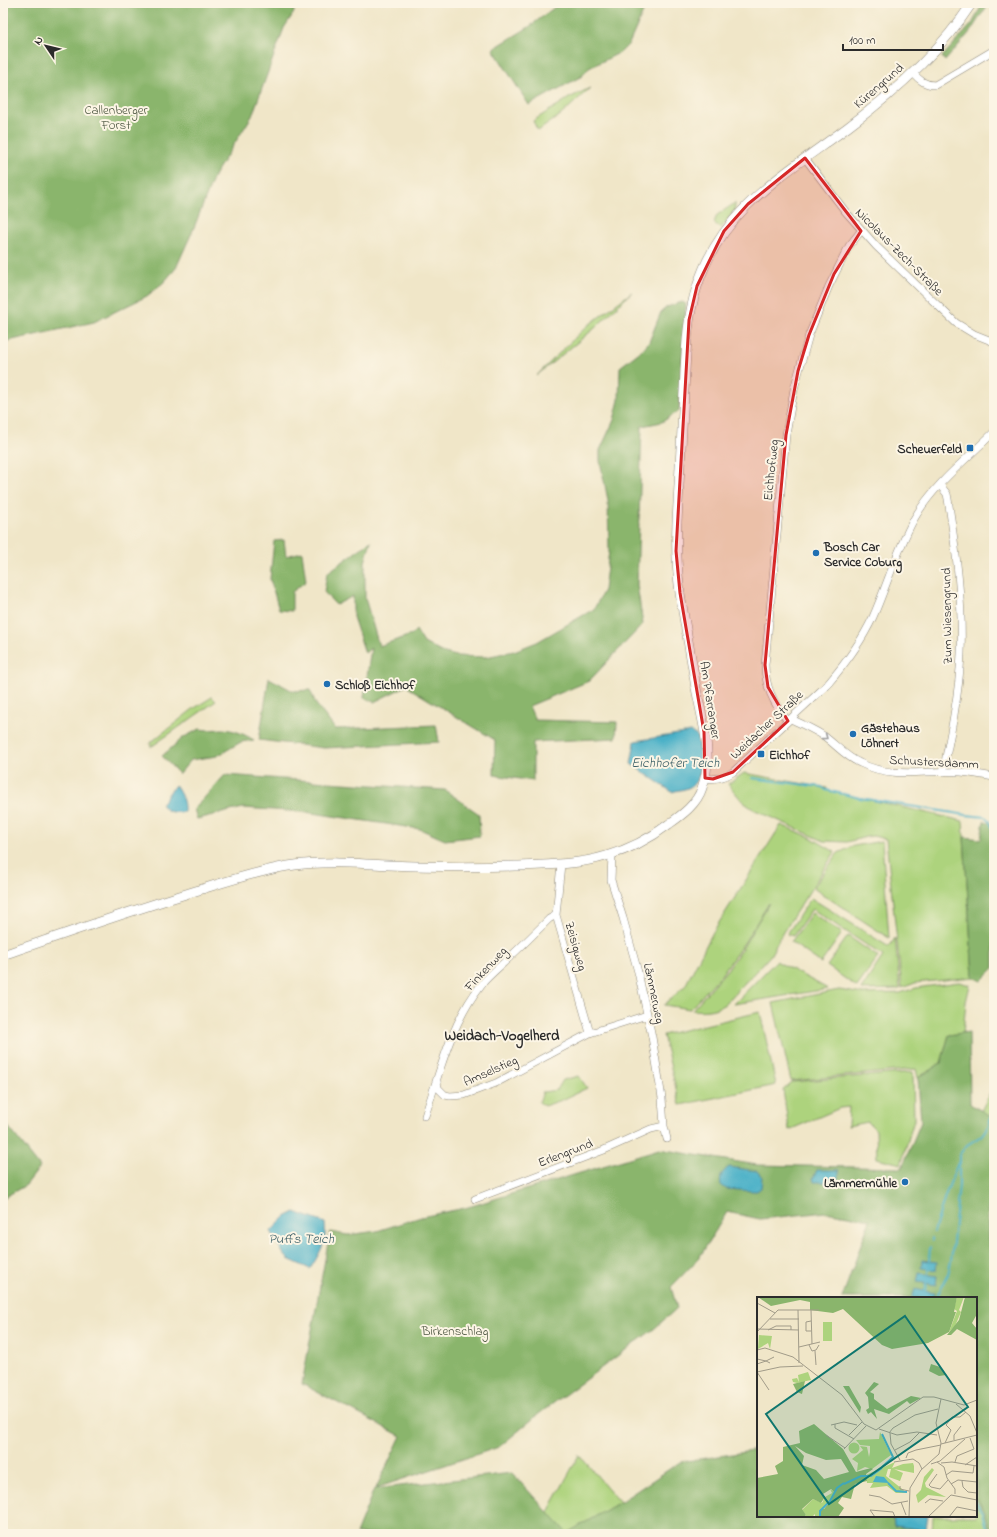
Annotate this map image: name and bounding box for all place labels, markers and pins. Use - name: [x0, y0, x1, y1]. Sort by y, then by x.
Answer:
- place label: Scheuerfeld: [897, 440, 963, 459]
- marker: Scheuerfeld: [965, 443, 975, 453]
- place label: Bosch Car Service Coburg: [823, 538, 902, 574]
- marker: Bosch Car Service Coburg: [811, 548, 821, 558]
- place label: Schloß Eichhof: [335, 676, 416, 695]
- marker: Schloß Eichhof: [322, 679, 332, 689]
- place label: Gästehaus Löhnert: [861, 719, 920, 753]
- marker: Gästehaus Löhnert: [848, 729, 858, 739]
- place label: Eichhof: [769, 746, 811, 765]
- marker: Eichhof: [756, 749, 766, 759]
- place label: Lämmermühle: [824, 1174, 898, 1193]
- marker: Lämmermühle: [900, 1177, 910, 1187]

